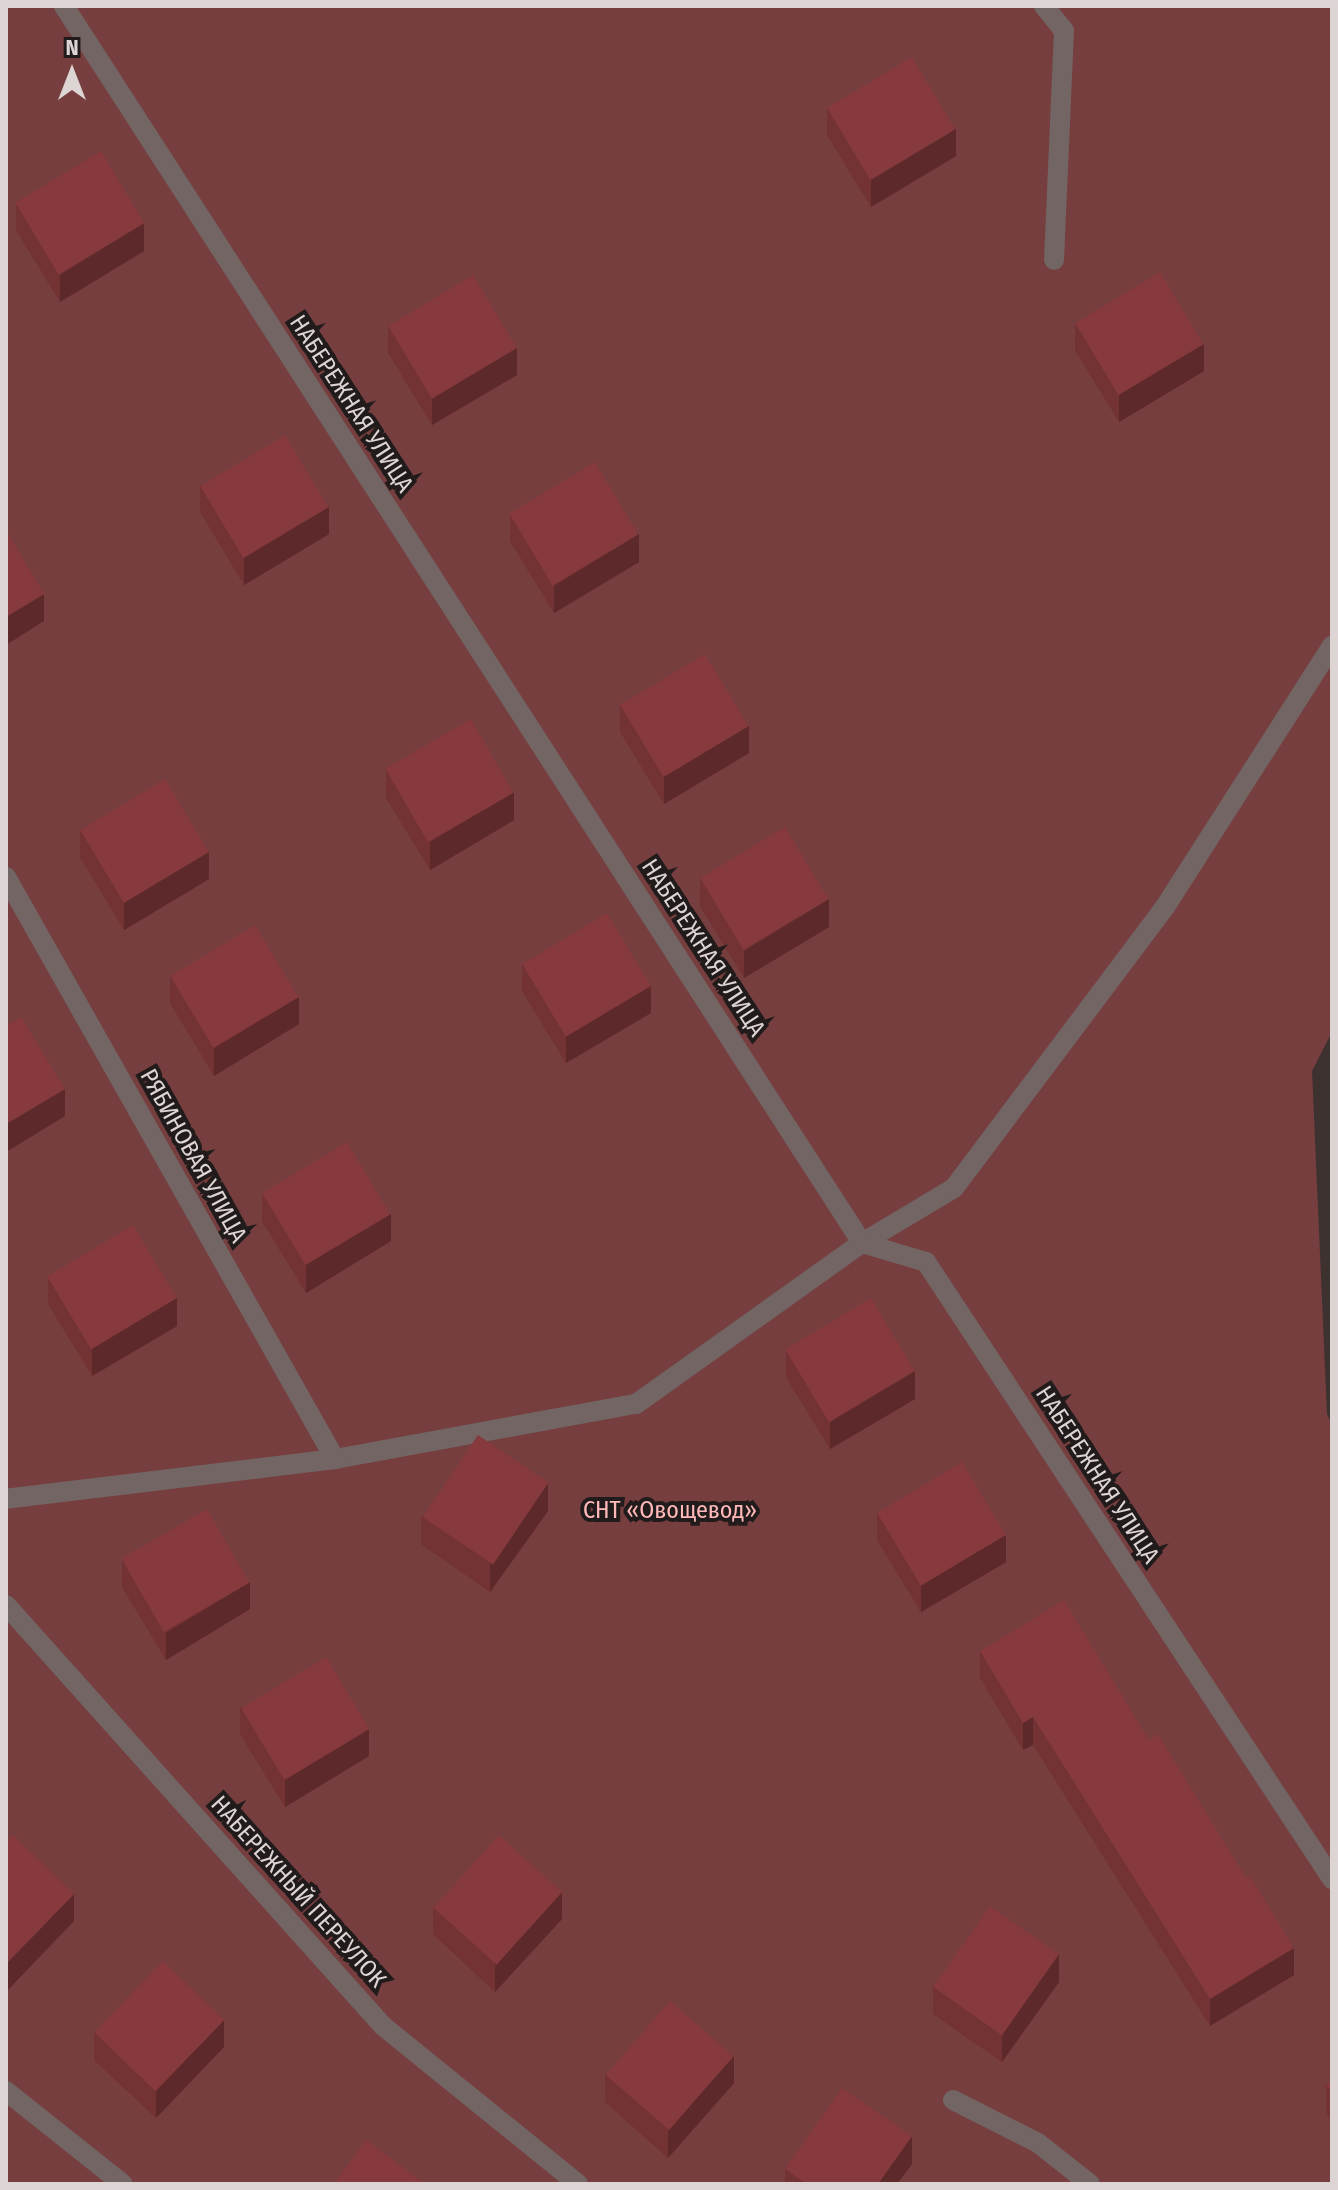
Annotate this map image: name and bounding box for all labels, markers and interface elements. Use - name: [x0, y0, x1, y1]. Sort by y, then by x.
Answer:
- north arrow: [32, 32, 112, 112]
- text: N: [65, 34, 79, 61]
- street label: НАБЕРЕЖНАЯ УЛИЦА: [283, 310, 419, 498]
- street label: НАБЕРЕЖНАЯ УЛИЦА: [635, 854, 771, 1042]
- street label: РЯБИНОВАЯ УЛИЦА: [133, 1064, 253, 1248]
- street label: НАБЕРЕЖНАЯ УЛИЦА: [1029, 1381, 1165, 1569]
- park label: СНТ «Овощевод»: [583, 1497, 757, 1525]
- street label: НАБЕРЕЖНЫЙ ПЕРЕУЛОК: [204, 1790, 392, 1994]

